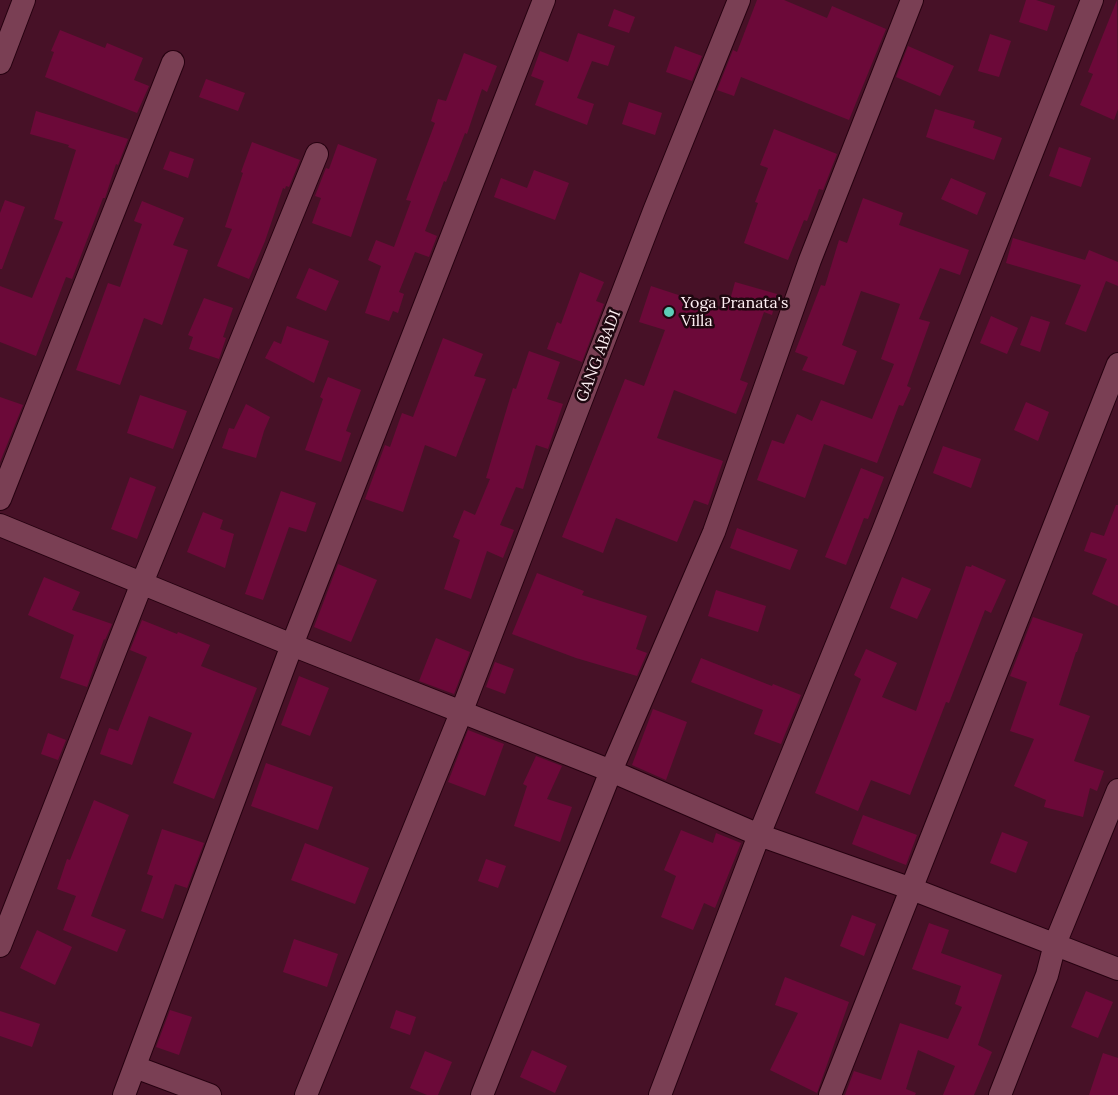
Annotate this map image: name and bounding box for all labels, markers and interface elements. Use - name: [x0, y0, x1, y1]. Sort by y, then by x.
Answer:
- place label: Yoga Pranata's Villa: [681, 293, 788, 331]
- marker: Yoga Pranata's Villa: [662, 305, 676, 319]
- street label: GANG ABADI: [573, 307, 625, 405]

